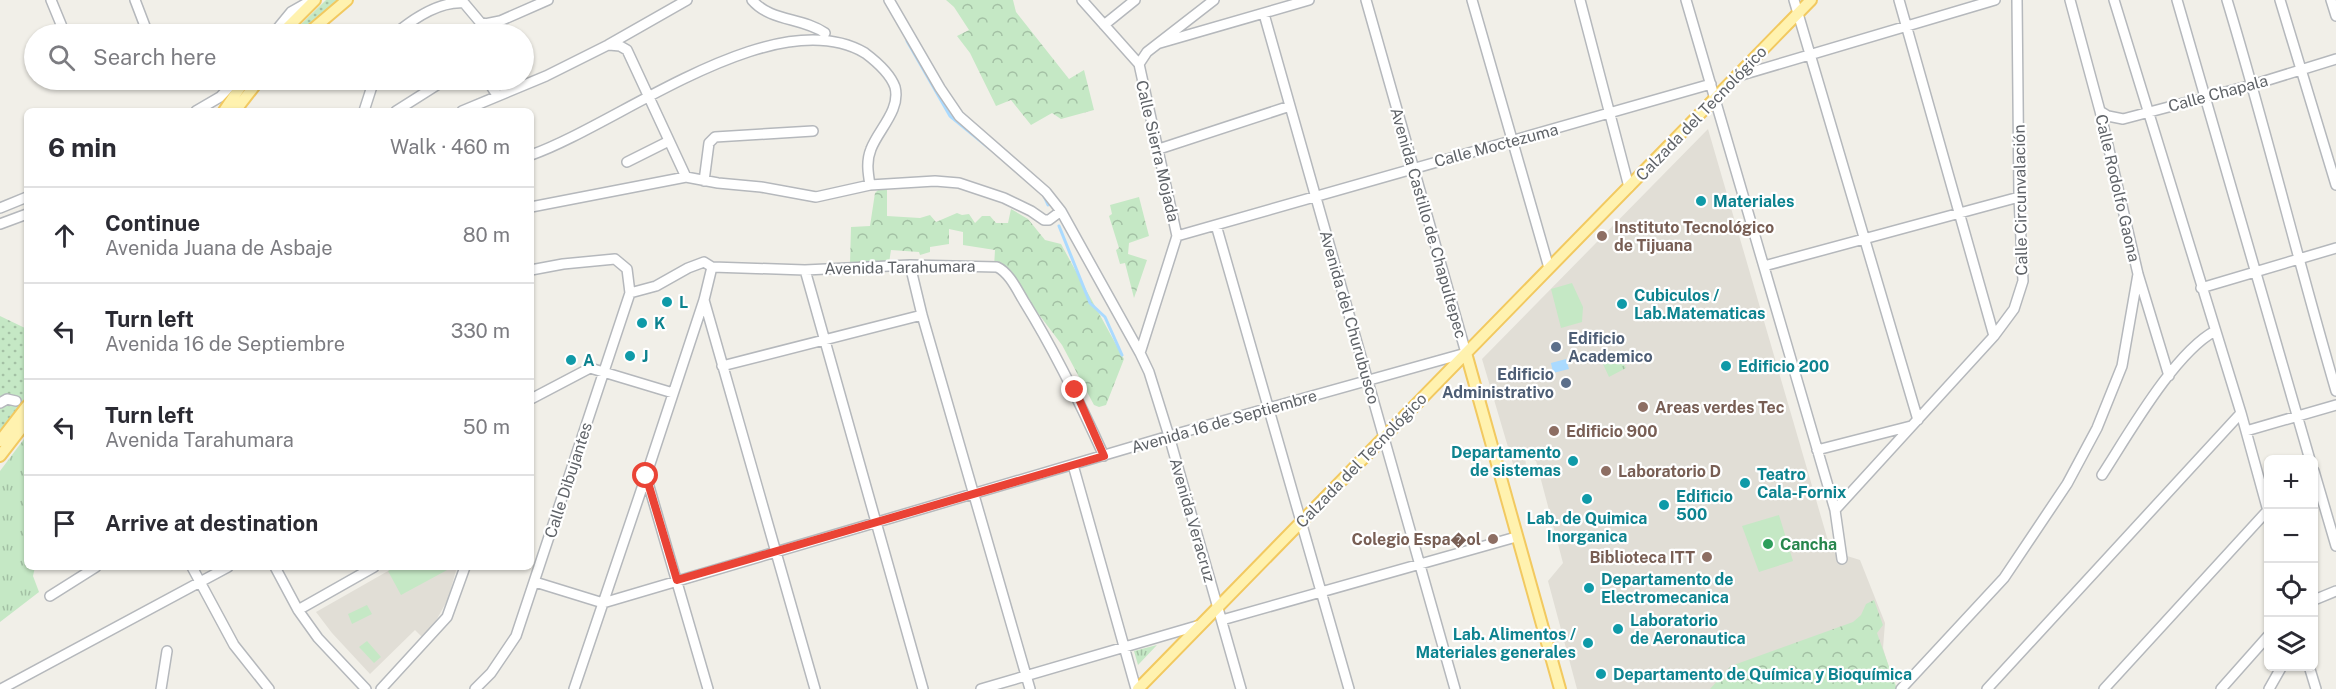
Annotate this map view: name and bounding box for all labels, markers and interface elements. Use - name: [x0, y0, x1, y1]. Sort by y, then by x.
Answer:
- search box: [24, 24, 534, 90]
- icon: search: [45, 41, 78, 74]
- street label: Calzada del Tecnológico: [1632, 42, 1771, 185]
- text: Search here: [93, 44, 217, 70]
- street label: Calle Chapala: [2166, 71, 2270, 116]
- street label: Calle Sierra Mojada: [1132, 78, 1183, 224]
- street label: Avenida Castillo de Chapultepec: [1386, 105, 1471, 341]
- street label: Calle Rodolfo Gaona: [2091, 112, 2144, 264]
- street label: Calle Moctezuma: [1432, 120, 1560, 171]
- street label: Calle Circunvalación: [2010, 124, 2031, 276]
- text: 6 min: [48, 132, 117, 163]
- text: Walk · 460 m: [390, 135, 510, 159]
- place label: Materiales: [1713, 192, 1794, 211]
- marker: Materiales: [1694, 194, 1708, 208]
- text: Continue: [105, 210, 200, 236]
- place label: Instituto Tecnológico de Tijuana: [1614, 218, 1774, 255]
- icon: ahead: [48, 219, 81, 252]
- text: 80 m: [463, 223, 510, 247]
- street label: Avenida del Churubusco: [1316, 228, 1383, 406]
- marker: Instituto Tecnológico de Tijuana: [1595, 229, 1609, 243]
- text: Avenida Juana de Asbaje: [105, 236, 333, 260]
- street label: Avenida Tarahumara: [824, 257, 976, 278]
- place label: Cubiculos / Lab.Matematicas: [1634, 286, 1765, 323]
- place label: L: [679, 293, 688, 312]
- marker: L: [660, 295, 674, 309]
- marker: Cubiculos / Lab.Matematicas: [1615, 297, 1629, 311]
- text: Turn left: [105, 306, 194, 332]
- place label: K: [654, 314, 666, 333]
- icon: left: [48, 315, 81, 348]
- marker: K: [635, 316, 649, 330]
- text: 330 m: [451, 319, 510, 343]
- place label: Edificio Academico: [1568, 329, 1653, 366]
- text: Avenida 16 de Septiembre: [105, 332, 345, 356]
- marker: Edificio Academico: [1549, 340, 1563, 354]
- place label: J: [642, 347, 648, 366]
- marker: J: [623, 349, 637, 363]
- place label: A: [583, 351, 595, 370]
- marker: A: [564, 353, 578, 367]
- place label: Edificio 200: [1738, 357, 1829, 376]
- marker: Edificio 200: [1719, 359, 1733, 373]
- place label: Edificio Administrativo: [1442, 365, 1554, 402]
- route end: [1061, 376, 1087, 402]
- marker: Edificio Administrativo: [1559, 376, 1573, 390]
- street label: Avenida 16 de Septiembre: [1129, 386, 1319, 457]
- street label: Calzada del Tecnológico: [1292, 389, 1431, 532]
- place label: Areas verdes Tec: [1655, 398, 1785, 417]
- marker: Areas verdes Tec: [1636, 400, 1650, 414]
- text: Turn left: [105, 402, 194, 428]
- icon: left: [48, 411, 81, 444]
- text: 50 m: [463, 415, 510, 439]
- street label: Calle Dibujantes: [541, 420, 596, 540]
- place label: Edificio 900: [1566, 422, 1658, 441]
- marker: Edificio 900: [1547, 424, 1561, 438]
- text: Avenida Tarahumara: [105, 428, 294, 452]
- place label: Departamento de sistemas: [1451, 443, 1561, 480]
- marker: Departamento de sistemas: [1566, 454, 1580, 468]
- map controls: [2264, 455, 2318, 671]
- button: +: [2264, 455, 2318, 509]
- street label: Avenida Veracruz: [1166, 456, 1219, 585]
- route start: [632, 462, 658, 488]
- place label: Laboratorio D: [1618, 462, 1721, 481]
- marker: Laboratorio D: [1599, 464, 1613, 478]
- place label: Teatro Cala-Fornix: [1757, 465, 1847, 502]
- marker: Teatro Cala-Fornix: [1738, 476, 1752, 490]
- place label: Edificio 500: [1676, 487, 1733, 524]
- marker: Lab. de Quimica Inorganica: [1580, 492, 1594, 506]
- marker: Edificio 500: [1657, 498, 1671, 512]
- icon: arrive: [48, 507, 81, 540]
- place label: Lab. de Quimica Inorganica: [1527, 509, 1647, 546]
- button: −: [2264, 509, 2318, 563]
- text: Arrive at destination: [105, 510, 318, 536]
- place label: Colegio Espa�ol: [1352, 530, 1481, 549]
- marker: Colegio Espa�ol: [1486, 532, 1500, 546]
- place label: Cancha: [1780, 535, 1837, 554]
- marker: Cancha: [1761, 537, 1775, 551]
- place label: Biblioteca ITT: [1589, 548, 1695, 567]
- marker: Biblioteca ITT: [1700, 550, 1714, 564]
- button: locate: [2264, 563, 2318, 617]
- place label: Departamento de Electromecanica: [1601, 570, 1733, 607]
- marker: Departamento de Electromecanica: [1582, 581, 1596, 595]
- place label: Laboratorio de Aeronautica: [1630, 611, 1746, 648]
- button: layers: [2264, 617, 2318, 671]
- marker: Laboratorio de Aeronautica: [1611, 622, 1625, 636]
- place label: Lab. Alimentos / Materiales generales: [1415, 625, 1576, 662]
- marker: Lab. Alimentos / Materiales generales: [1581, 636, 1595, 650]
- place label: Departamento de Química y Bioquímica: [1613, 665, 1912, 684]
- marker: Departamento de Química y Bioquímica: [1594, 667, 1608, 681]

